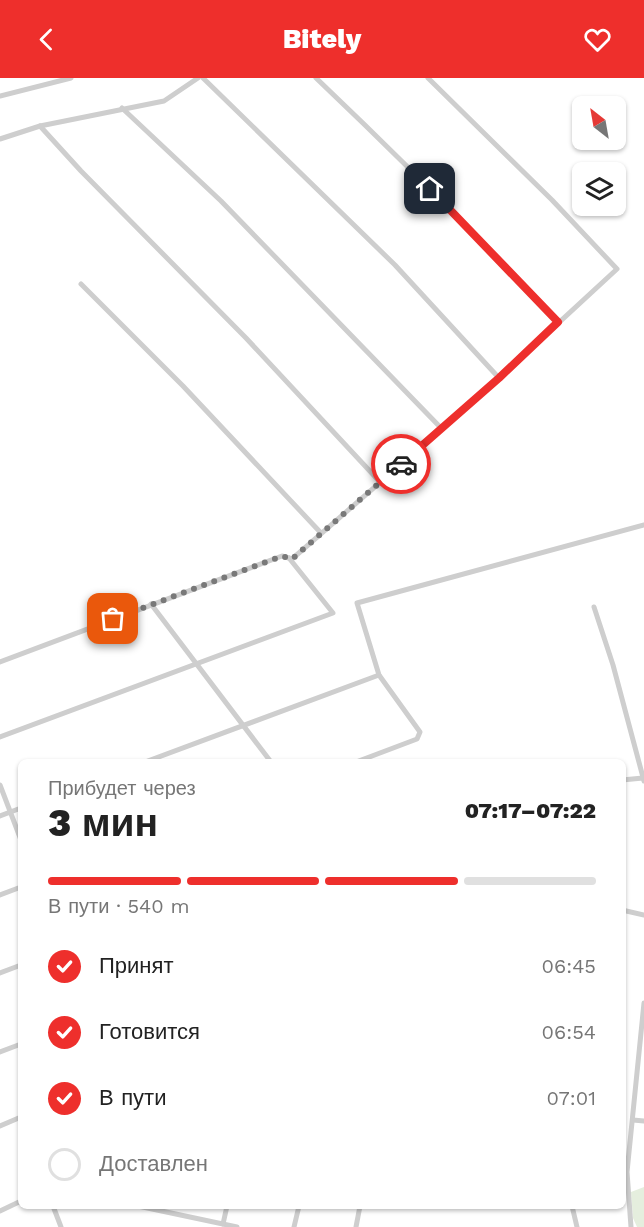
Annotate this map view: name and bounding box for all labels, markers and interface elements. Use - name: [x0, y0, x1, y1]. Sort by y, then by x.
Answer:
- icon: back: [30, 23, 63, 56]
- text: Bitely: [283, 23, 361, 55]
- icon: heart: [581, 23, 614, 56]
- north arrow: [572, 96, 626, 150]
- map controls: [572, 96, 626, 216]
- button: layers: [572, 162, 626, 216]
- pin: [404, 163, 455, 214]
- icon: home: [413, 172, 446, 205]
- courier: [371, 434, 431, 494]
- icon: car: [385, 448, 418, 481]
- pin: [87, 593, 138, 644]
- icon: bag: [96, 602, 129, 635]
- text: Прибудет через: [48, 776, 196, 800]
- text: 07:17–07:22: [465, 798, 596, 823]
- text: 3 мин: [48, 800, 158, 845]
- text: В пути · 540 m: [48, 894, 190, 918]
- icon: check: [48, 950, 81, 983]
- text: Принят: [99, 953, 173, 978]
- text: 06:45: [542, 954, 596, 978]
- icon: check: [48, 1016, 81, 1049]
- text: Готовится: [99, 1019, 200, 1044]
- text: 06:54: [542, 1020, 596, 1044]
- icon: check: [48, 1082, 81, 1115]
- text: В пути: [99, 1085, 166, 1110]
- text: 07:01: [547, 1086, 596, 1110]
- text: Доставлен: [99, 1151, 208, 1176]

